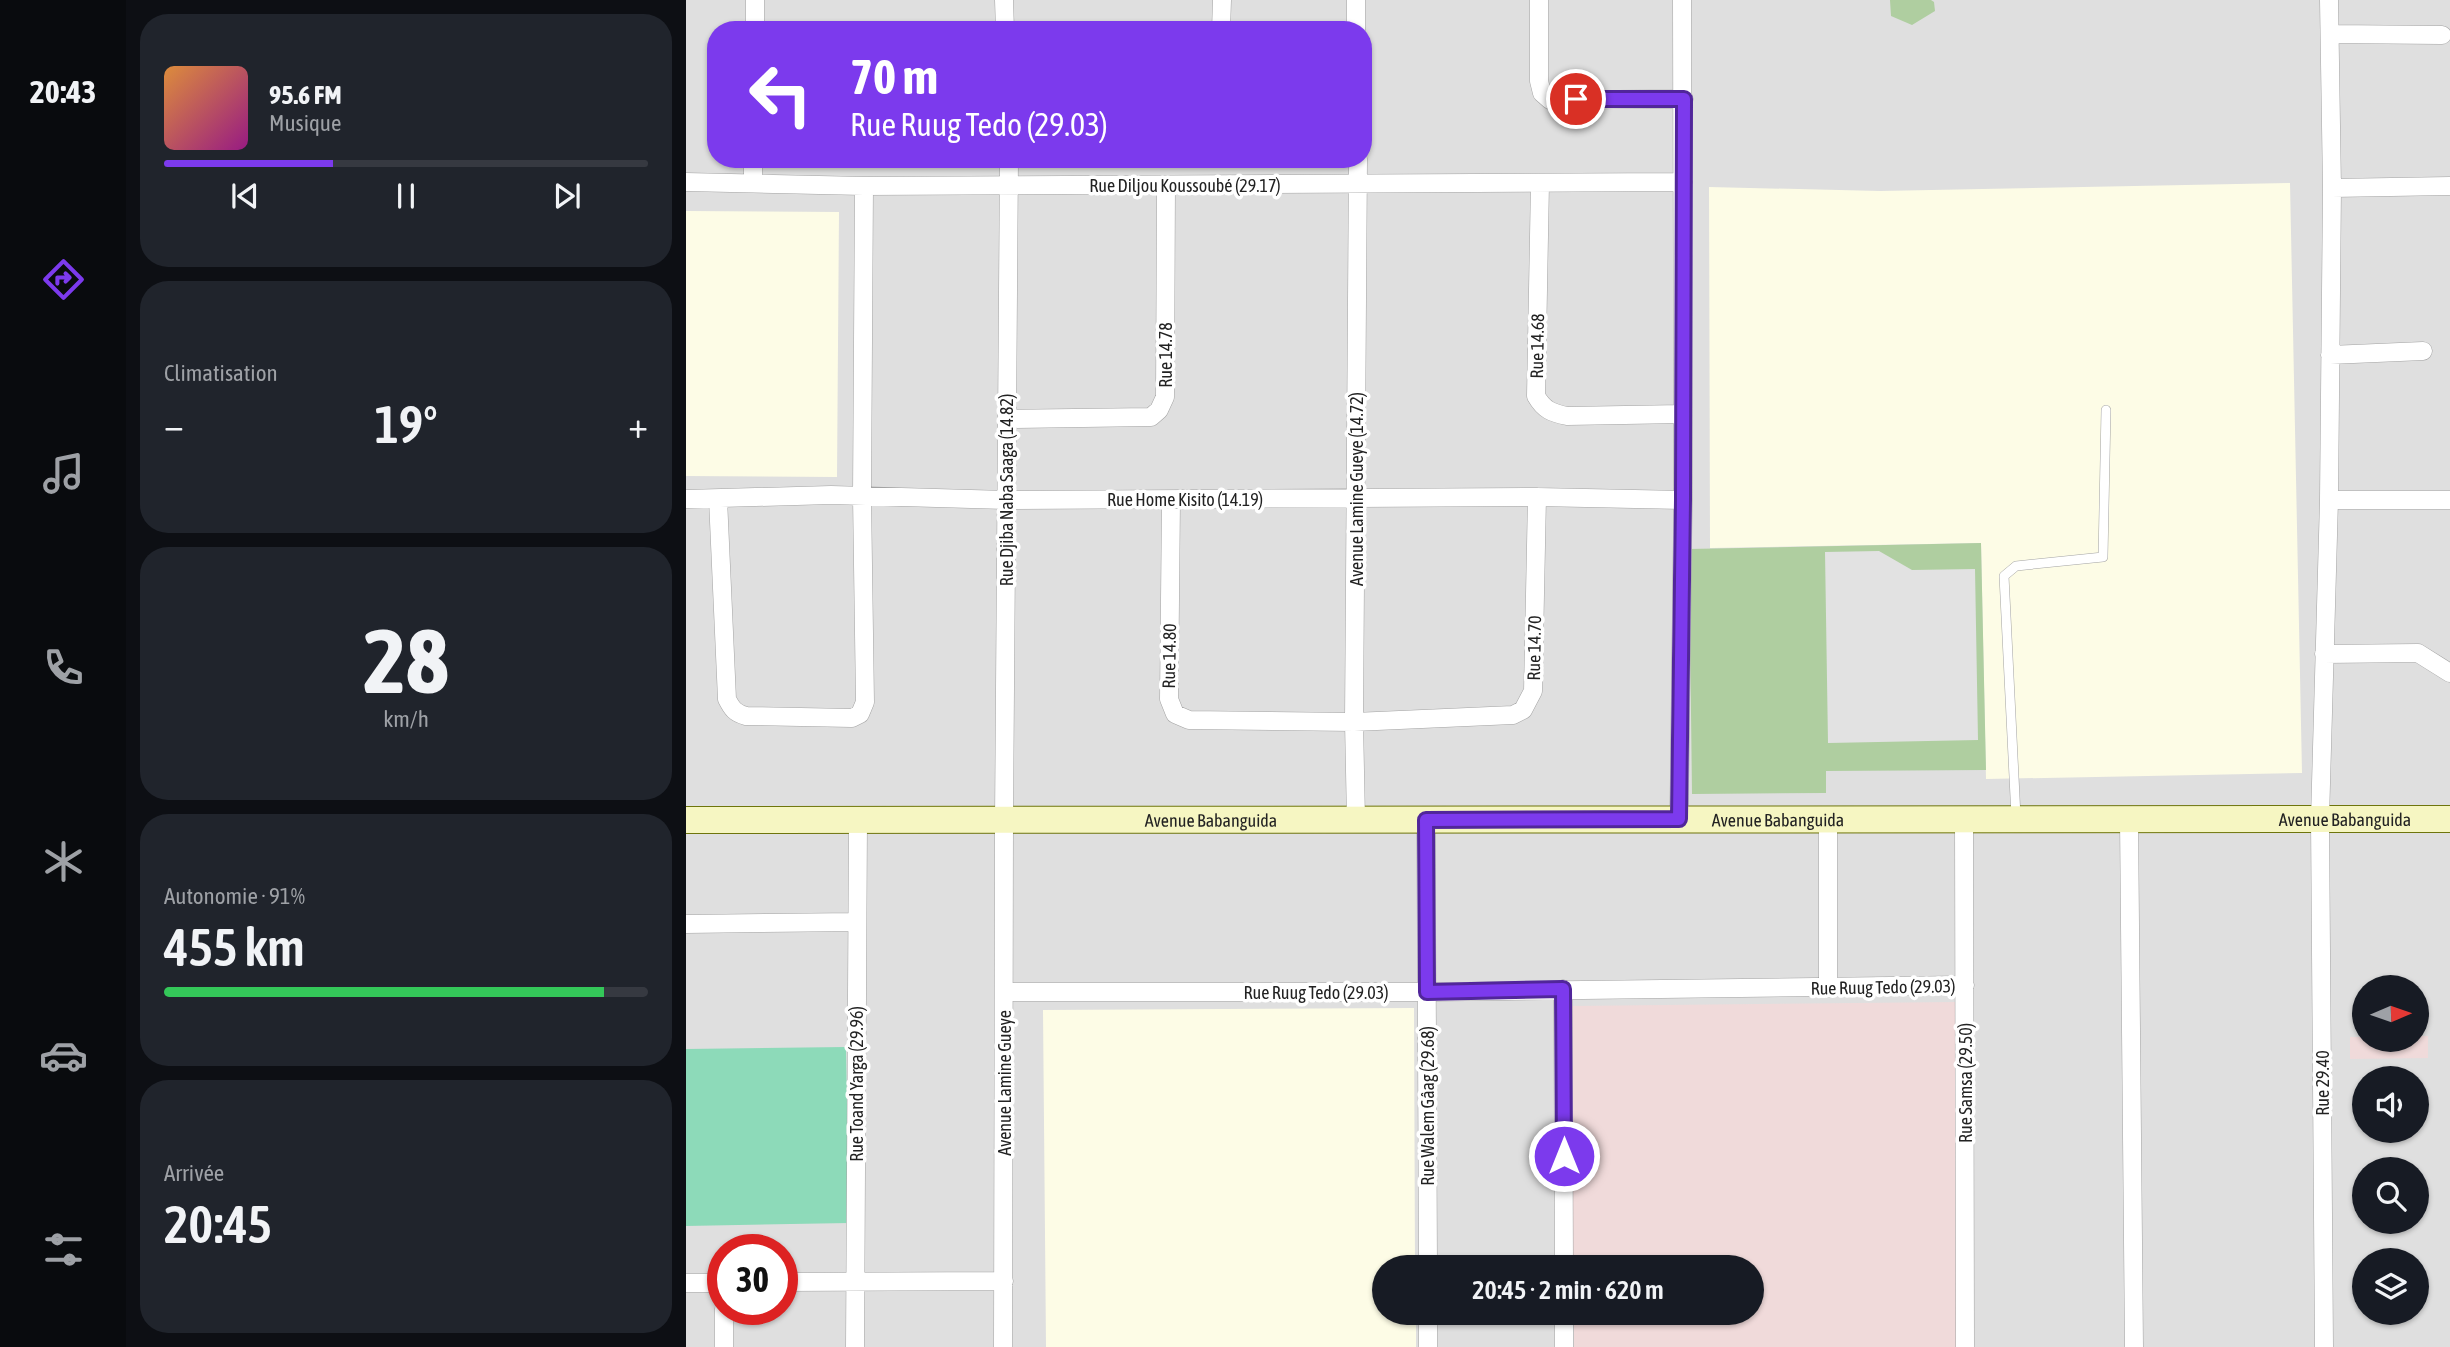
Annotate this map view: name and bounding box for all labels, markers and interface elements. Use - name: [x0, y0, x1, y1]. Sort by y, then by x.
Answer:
- text: 70 m: [850, 48, 938, 104]
- icon: left: [735, 49, 826, 140]
- pin: [1546, 69, 1606, 129]
- text: 20:43: [30, 73, 96, 110]
- text: 95.6 FM: [269, 80, 342, 110]
- icon: arrive: [1557, 80, 1595, 118]
- text: Rue Ruug Tedo (29.03): [850, 106, 1108, 143]
- text: Musique: [269, 110, 341, 136]
- street label: Rue Diljou Koussoubé (29.17): [1089, 175, 1281, 196]
- icon: previous: [226, 177, 264, 215]
- icon: pause: [387, 177, 425, 215]
- icon: next: [548, 177, 586, 215]
- icon: directions: [39, 255, 88, 304]
- street label: Rue 14.68: [1526, 313, 1548, 379]
- street label: Rue 14.78: [1155, 322, 1176, 388]
- text: Climatisation: [164, 360, 278, 386]
- street label: Avenue Lamine Gueye (14.72): [1346, 392, 1367, 586]
- text: 19°: [374, 394, 438, 454]
- street label: Rue Djiba Naba Saaga (14.82): [996, 394, 1017, 586]
- text: −: [164, 403, 184, 446]
- text: +: [628, 403, 648, 446]
- icon: music: [39, 449, 88, 498]
- street label: Rue Home Kisito (14.19): [1107, 489, 1263, 510]
- text: 28: [363, 608, 449, 712]
- street label: Rue 14.70: [1523, 615, 1545, 681]
- street label: Rue 14.80: [1158, 623, 1180, 689]
- icon: phone: [39, 643, 88, 692]
- text: km/h: [383, 706, 429, 732]
- street label: Avenue Babanguida: [1145, 809, 1277, 830]
- street label: Avenue Babanguida: [1712, 809, 1844, 830]
- street label: Avenue Babanguida: [2279, 809, 2411, 830]
- icon: climate: [39, 837, 88, 886]
- text: Autonomie · 91%: [164, 883, 305, 909]
- text: 455 km: [164, 917, 305, 977]
- street label: Rue Ruug Tedo (29.03): [1810, 975, 1956, 999]
- north arrow: [2352, 975, 2429, 1052]
- map controls: [2352, 975, 2429, 1325]
- street label: Rue Ruug Tedo (29.03): [1244, 982, 1388, 1003]
- street label: Rue Toand Yarga (29.96): [846, 1006, 867, 1162]
- street label: Avenue Lamine Gueye: [994, 1010, 1015, 1156]
- street label: Rue Samsa (29.50): [1955, 1023, 1976, 1143]
- street label: Rue Walem Gâag (29.68): [1417, 1026, 1438, 1186]
- icon: car: [39, 1031, 88, 1080]
- street label: Rue 29.40: [2312, 1050, 2333, 1116]
- button: sound: [2352, 1066, 2429, 1143]
- position arrow: [1527, 1119, 1601, 1193]
- button: search: [2352, 1157, 2429, 1234]
- text: Arrivée: [164, 1160, 224, 1186]
- text: 20:45: [164, 1194, 272, 1254]
- icon: filters: [39, 1225, 88, 1274]
- speed limit sign: 30: [707, 1234, 798, 1325]
- button: layers: [2352, 1248, 2429, 1325]
- text: 20:45 · 2 min · 620 m: [1472, 1275, 1664, 1305]

